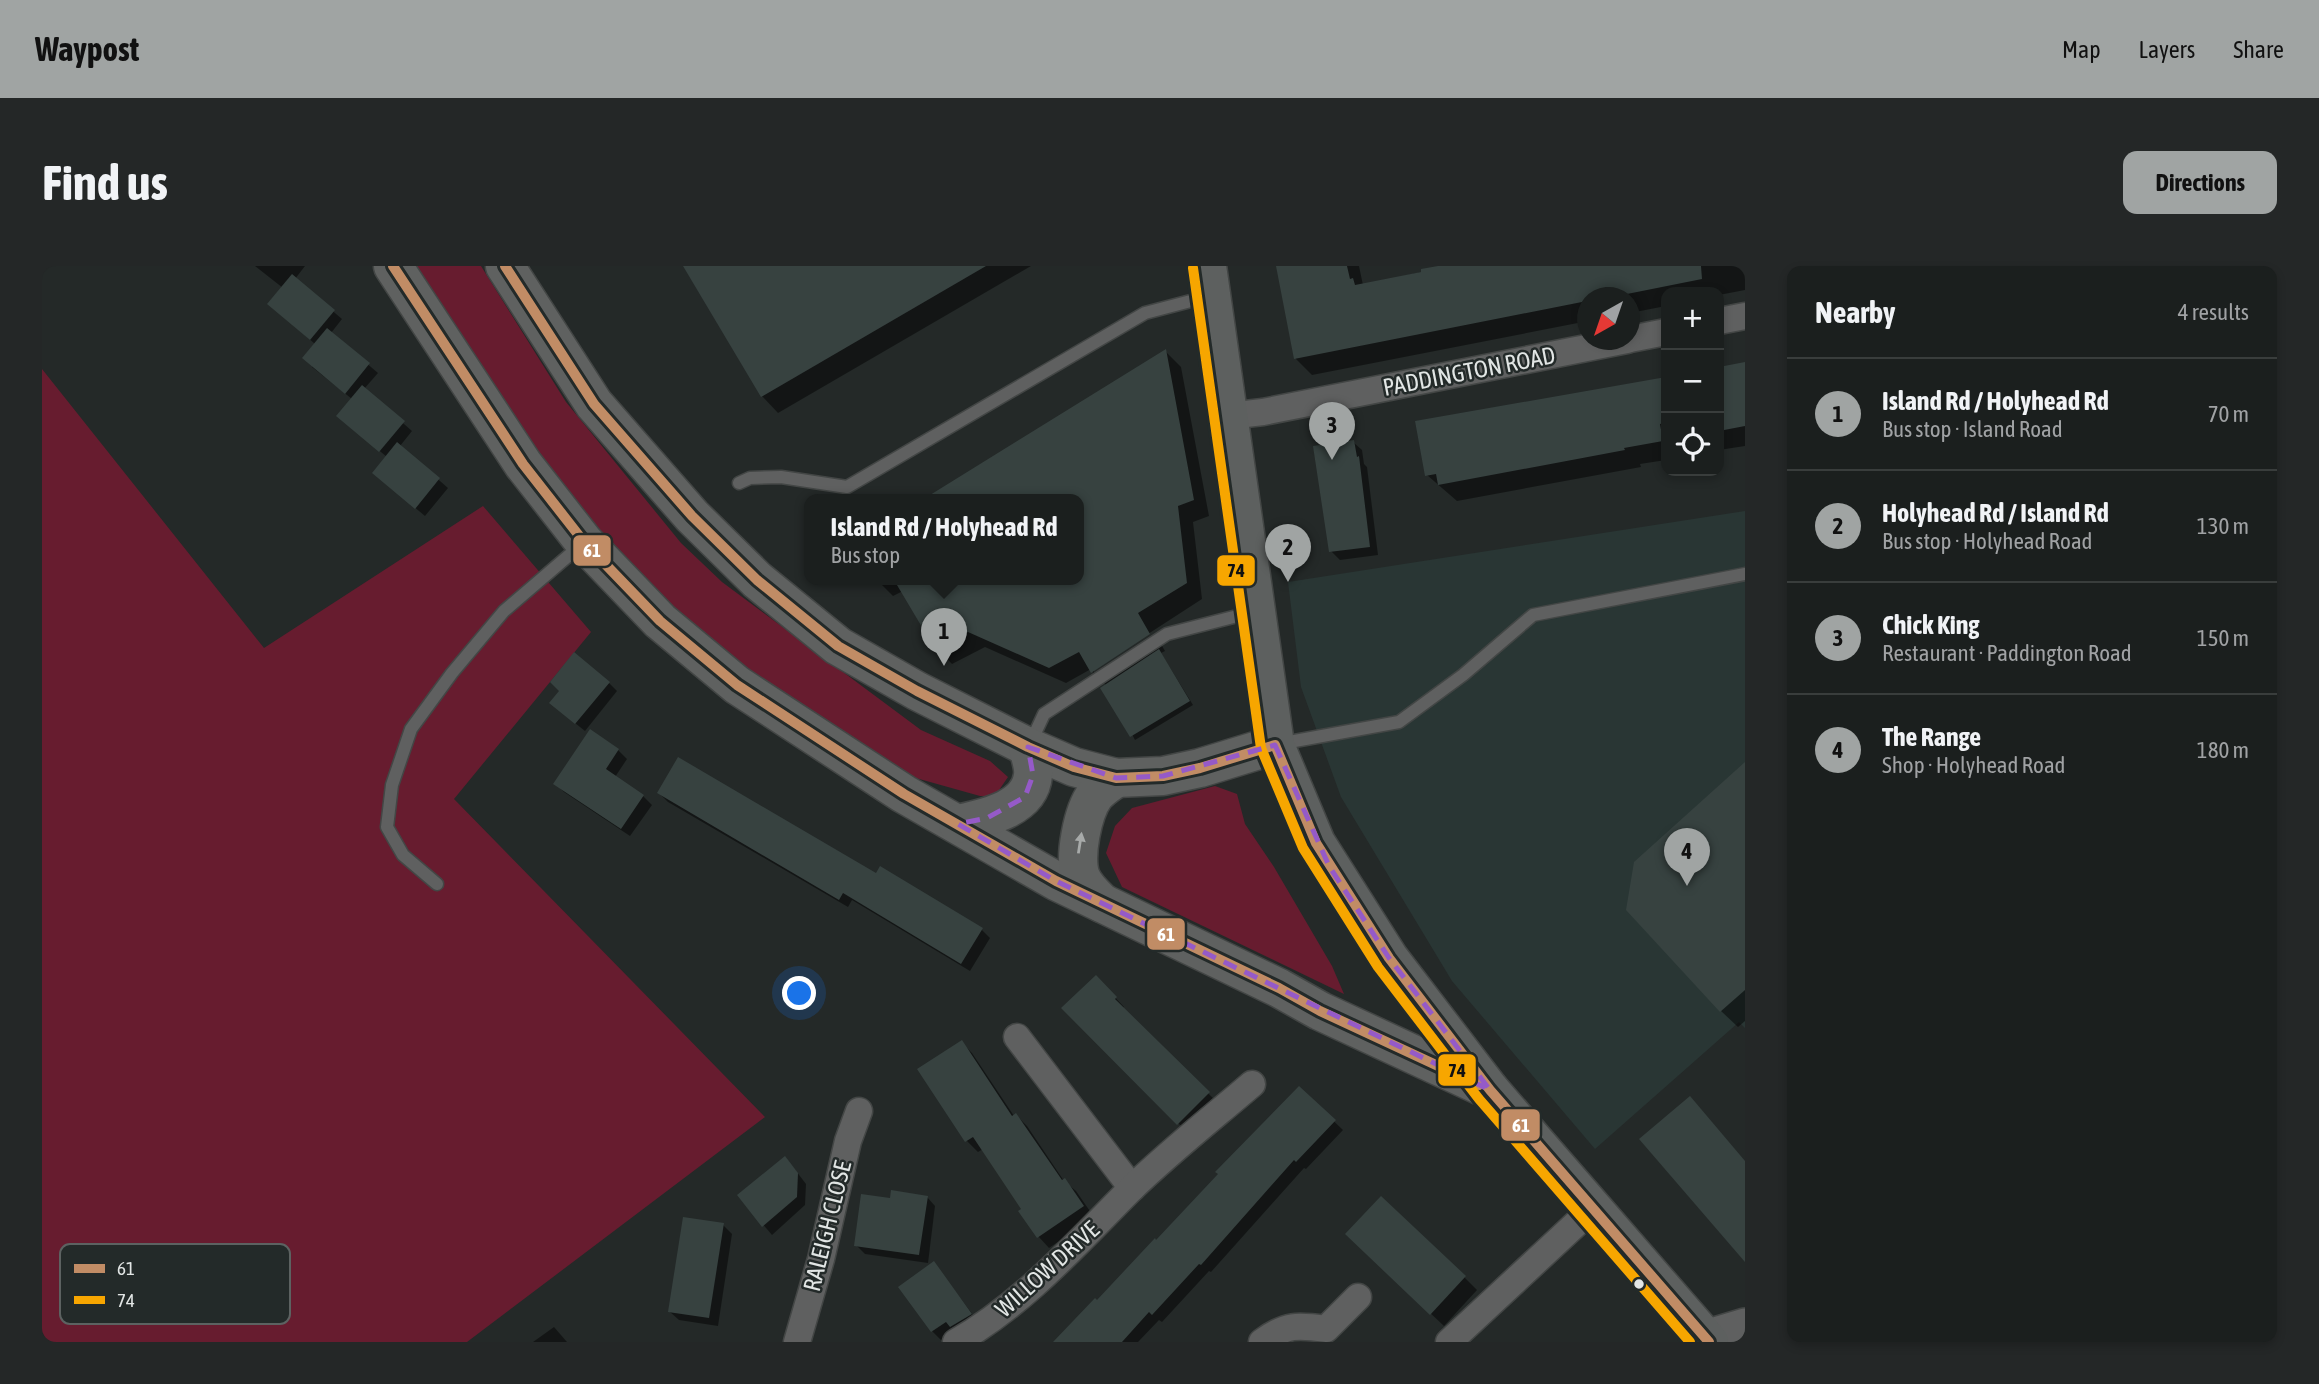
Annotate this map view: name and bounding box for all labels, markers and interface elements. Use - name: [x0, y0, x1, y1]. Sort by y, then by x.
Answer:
- text: Waypost: [35, 30, 139, 68]
- text: Map: [2062, 36, 2101, 63]
- text: Layers: [2139, 36, 2195, 63]
- text: Share: [2233, 36, 2284, 63]
- button: Directions: [2123, 151, 2277, 214]
- text: Find us: [42, 154, 168, 210]
- north arrow: [1577, 287, 1640, 350]
- map controls: [1661, 287, 1724, 476]
- button: +: [1661, 287, 1724, 350]
- text: Nearby: [1815, 295, 1895, 329]
- text: 4 results: [2178, 299, 2249, 325]
- street label: PADDINGTON ROAD: [1381, 341, 1557, 401]
- button: −: [1661, 350, 1724, 413]
- text: Island Rd / Holyhead Rd: [1882, 386, 2109, 416]
- text: 1: [1833, 401, 1843, 427]
- text: 70 m: [2208, 401, 2249, 427]
- pin: 3: [1309, 402, 1355, 460]
- button: locate: [1661, 413, 1724, 476]
- text: Bus stop · Island Road: [1882, 416, 2063, 442]
- popup: [804, 494, 1084, 585]
- text: Holyhead Rd / Island Rd: [1882, 498, 2109, 528]
- text: Island Rd / Holyhead Rd: [831, 512, 1057, 542]
- text: 2: [1833, 513, 1843, 539]
- text: 130 m: [2197, 513, 2249, 539]
- pin: 2: [1265, 524, 1311, 582]
- text: Bus stop · Holyhead Road: [1882, 528, 2093, 554]
- line badge: 61: [572, 534, 612, 567]
- text: 61: [583, 539, 601, 561]
- text: Bus stop: [831, 542, 900, 568]
- line badge: 74: [1216, 554, 1256, 587]
- text: 74: [1227, 559, 1245, 581]
- pin: 1: [921, 608, 967, 666]
- text: Chick King: [1882, 610, 1979, 640]
- text: 3: [1833, 625, 1843, 651]
- text: 150 m: [2197, 625, 2249, 651]
- text: Restaurant · Paddington Road: [1882, 640, 2132, 666]
- text: The Range: [1882, 722, 1981, 752]
- text: 4: [1833, 737, 1843, 763]
- text: 180 m: [2197, 737, 2249, 763]
- text: Shop · Holyhead Road: [1882, 752, 2066, 778]
- pin: 4: [1664, 828, 1710, 886]
- one-way arrow: [1075, 832, 1086, 854]
- line badge: 61: [1146, 917, 1186, 951]
- text: 61: [1157, 923, 1175, 945]
- your location: [782, 976, 816, 1010]
- line badge: 74: [1437, 1053, 1477, 1087]
- text: 74: [1448, 1059, 1466, 1081]
- line badge: 61: [1500, 1108, 1541, 1142]
- text: 61: [1512, 1114, 1530, 1136]
- street label: RALEIGH CLOSE: [798, 1158, 856, 1294]
- street label: WILLOW DRIVE: [990, 1216, 1104, 1322]
- legend: [60, 1244, 290, 1324]
- text: 61: [117, 1257, 135, 1279]
- unlabelled marker: [1632, 1277, 1646, 1291]
- text: 74: [117, 1289, 135, 1311]

